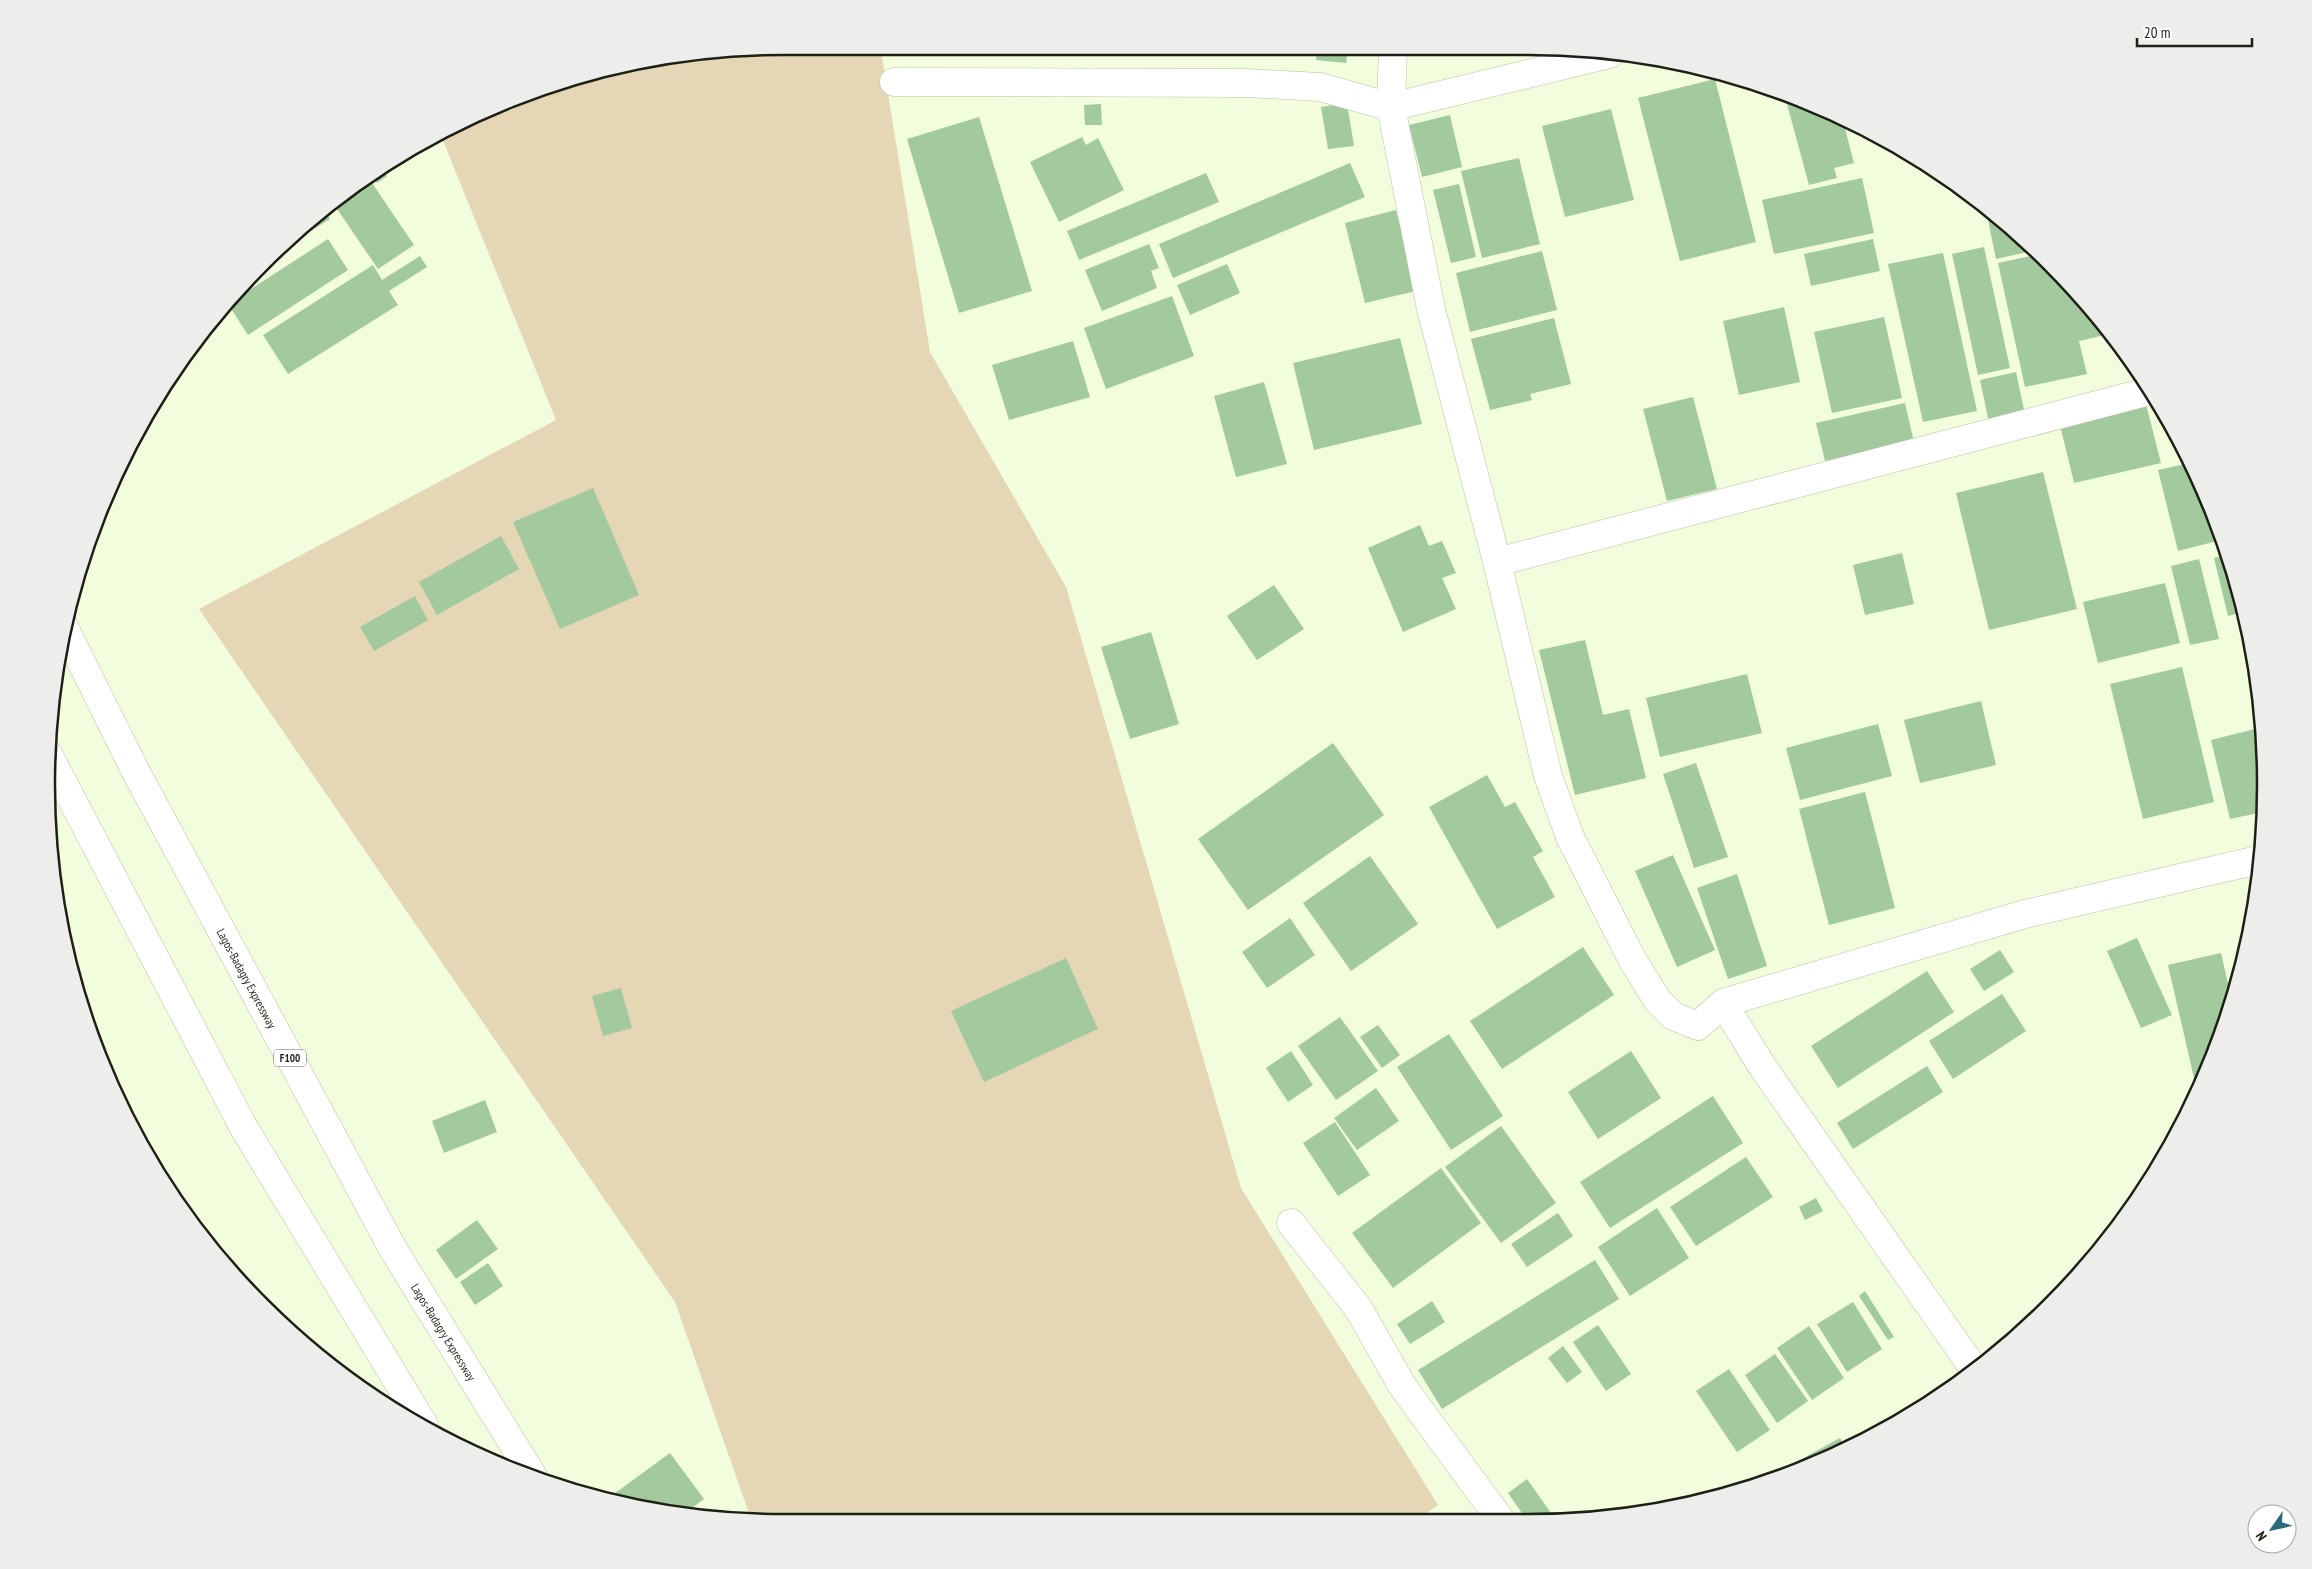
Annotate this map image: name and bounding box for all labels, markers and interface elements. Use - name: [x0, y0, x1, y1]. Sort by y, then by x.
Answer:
- scale bar: [2137, 15, 2252, 47]
- text: 20 m: [2144, 23, 2170, 42]
- street label: Lagos-Badagry Expressway: [214, 926, 280, 1031]
- road number: F100: [274, 1050, 306, 1066]
- street label: Lagos-Badagry Expressway: [408, 1280, 480, 1384]
- north arrow: [2247, 1504, 2297, 1554]
- text: N: [2252, 1528, 2271, 1544]

